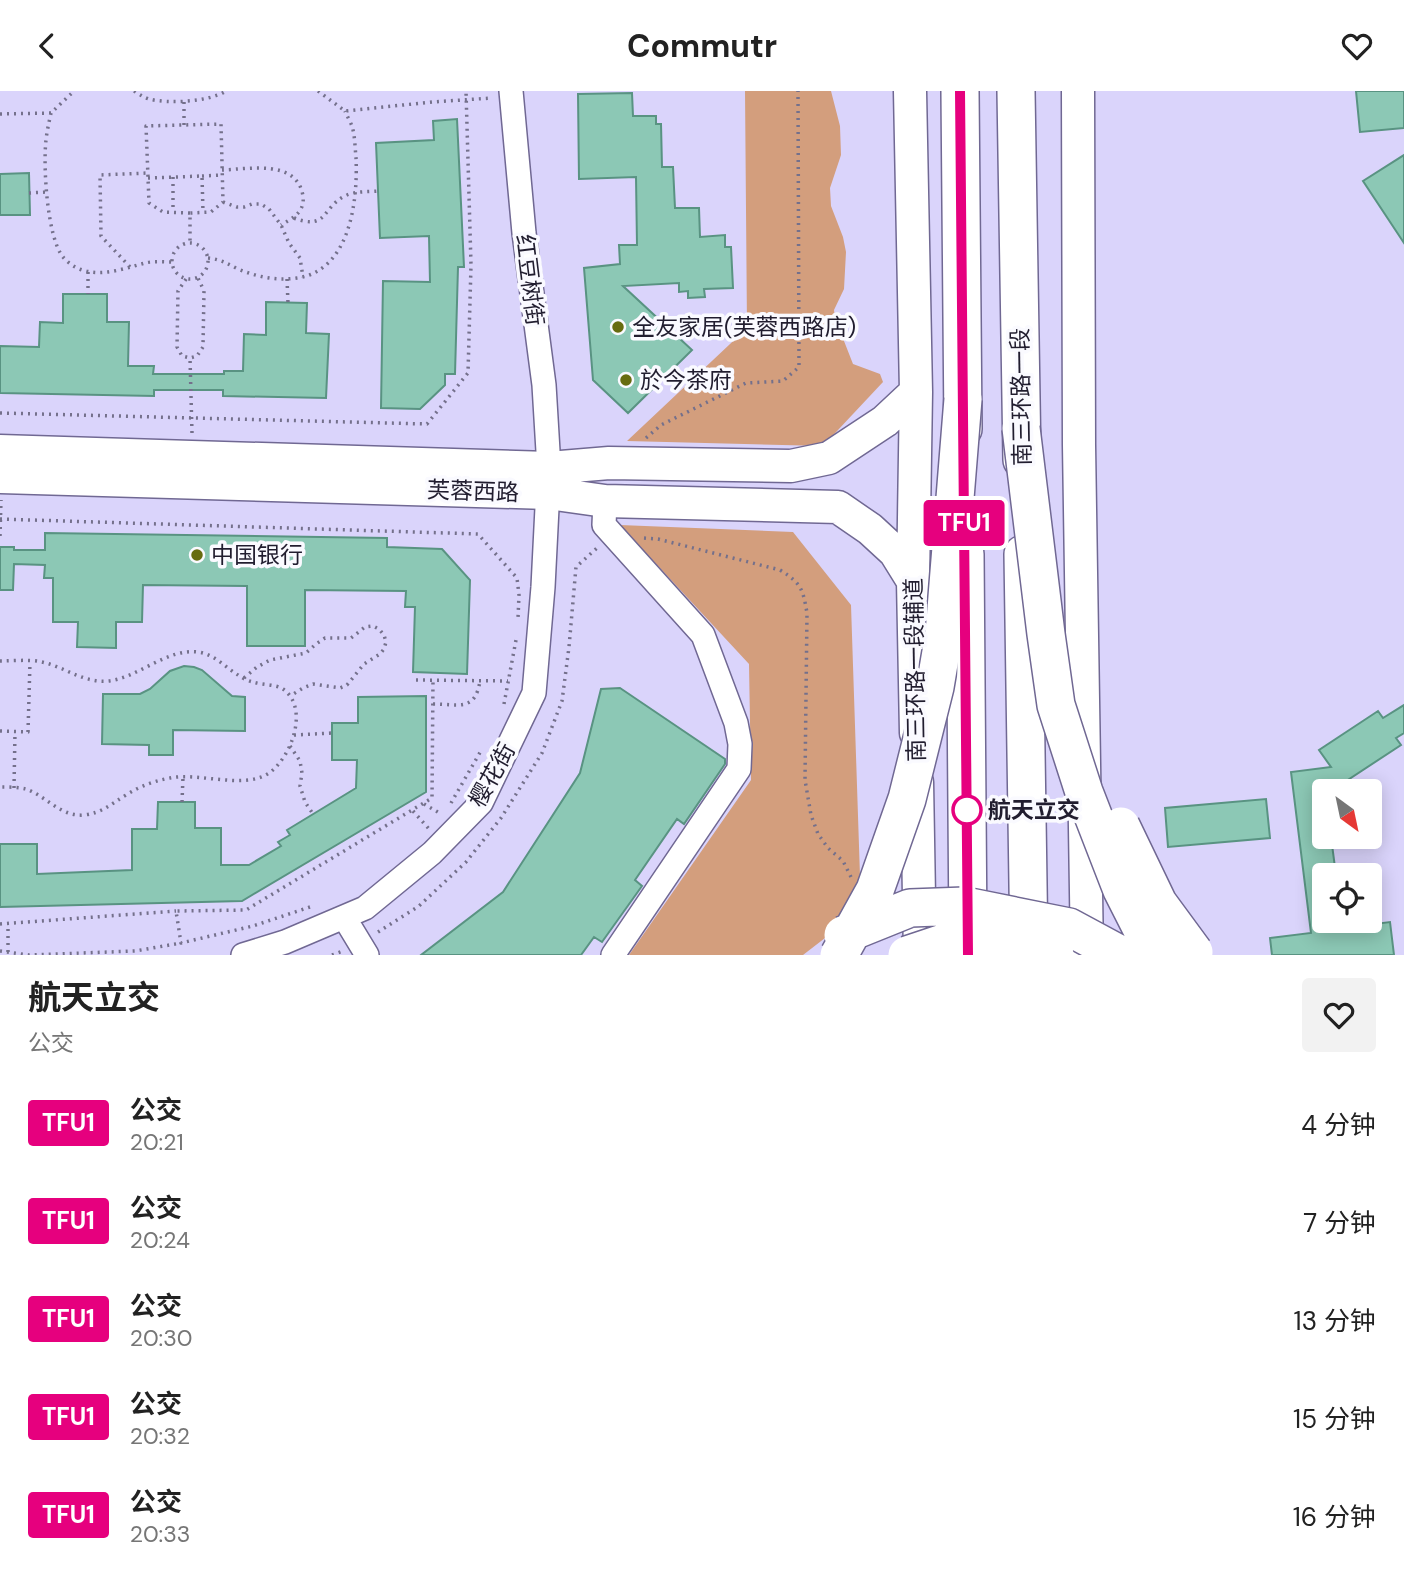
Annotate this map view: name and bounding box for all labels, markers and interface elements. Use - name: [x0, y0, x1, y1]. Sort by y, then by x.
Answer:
- text: Commutr: [627, 25, 777, 67]
- icon: back: [28, 27, 66, 65]
- icon: heart: [1338, 27, 1376, 65]
- street label: 红豆树街: [510, 233, 550, 327]
- place label: 全友家居(芙蓉西路店): [632, 312, 856, 342]
- marker: 全友家居(芙蓉西路店): [610, 319, 626, 335]
- street label: 南三环路一段: [1005, 328, 1037, 466]
- place label: 於今茶府: [640, 365, 732, 395]
- marker: 於今茶府: [618, 372, 634, 388]
- street label: 芙蓉西路: [427, 474, 519, 508]
- line badge: TFU1: [915, 500, 1013, 546]
- text: TFU1: [938, 507, 990, 538]
- place label: 中国银行: [211, 540, 303, 570]
- marker: 中国银行: [189, 547, 205, 563]
- street label: 南三环路一段辅道: [898, 578, 932, 762]
- street label: 樱花街: [462, 738, 522, 812]
- north arrow: [1312, 779, 1382, 849]
- map controls: [1312, 779, 1382, 933]
- marker: 航天立交: [952, 795, 982, 825]
- place label: 航天立交: [988, 795, 1080, 825]
- button: locate: [1312, 863, 1382, 933]
- text: 航天立交: [28, 976, 160, 1019]
- button: heart: [1302, 978, 1376, 1052]
- text: 公交: [28, 1028, 74, 1058]
- text: 公交: [130, 1093, 182, 1127]
- text: TFU1: [42, 1107, 95, 1138]
- text: 4 分钟: [1301, 1108, 1376, 1142]
- text: 20:21: [130, 1127, 184, 1157]
- text: 公交: [130, 1191, 182, 1225]
- text: TFU1: [42, 1205, 95, 1236]
- text: 7 分钟: [1303, 1206, 1376, 1240]
- text: 20:24: [130, 1225, 190, 1255]
- text: 公交: [130, 1289, 182, 1323]
- text: TFU1: [42, 1303, 95, 1334]
- text: 13 分钟: [1294, 1304, 1376, 1338]
- text: 20:30: [130, 1323, 193, 1353]
- text: 公交: [130, 1387, 182, 1421]
- text: TFU1: [42, 1401, 95, 1432]
- text: 15 分钟: [1293, 1402, 1376, 1436]
- text: 20:32: [130, 1421, 190, 1451]
- text: 公交: [130, 1485, 182, 1519]
- text: TFU1: [42, 1499, 95, 1530]
- text: 16 分钟: [1293, 1500, 1376, 1534]
- text: 20:33: [130, 1519, 190, 1549]

